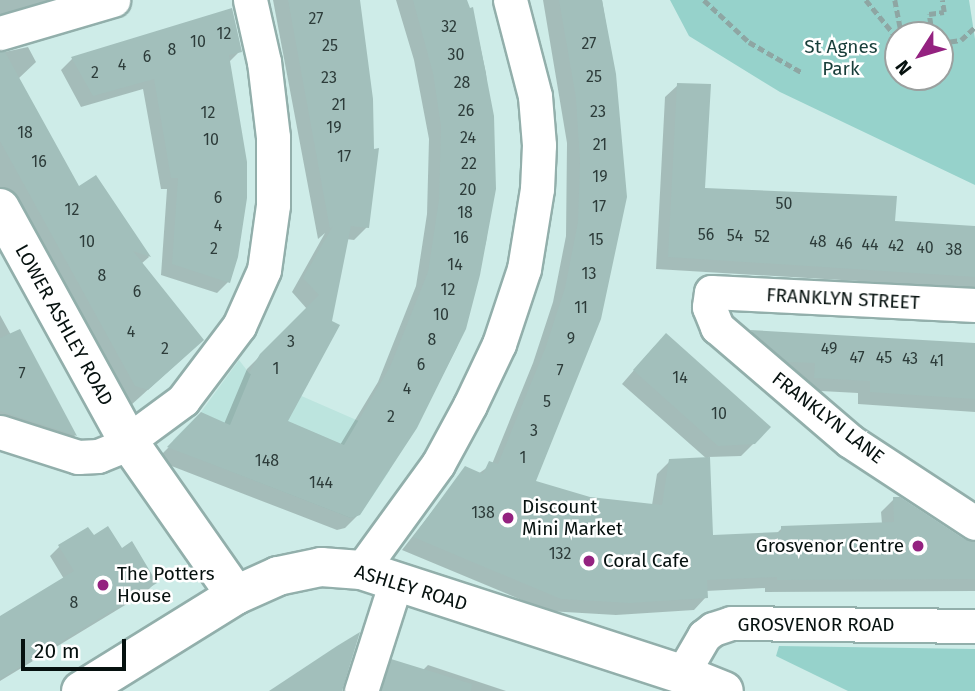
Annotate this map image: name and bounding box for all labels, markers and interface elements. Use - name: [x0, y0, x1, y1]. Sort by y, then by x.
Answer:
- house number: 27: [309, 9, 323, 29]
- house number: 32: [441, 17, 457, 37]
- north arrow: [884, 21, 954, 91]
- house number: 12: [217, 24, 231, 44]
- house number: 10: [190, 32, 206, 52]
- house number: 27: [582, 34, 596, 54]
- house number: 25: [322, 36, 338, 56]
- park label: St Agnes Park: [804, 36, 878, 80]
- house number: 8: [168, 40, 176, 60]
- house number: 30: [448, 45, 464, 65]
- house number: 6: [143, 47, 151, 67]
- house number: 4: [118, 55, 126, 75]
- text: N: [890, 56, 916, 80]
- house number: 2: [91, 63, 99, 83]
- house number: 25: [586, 67, 602, 87]
- house number: 23: [321, 68, 337, 88]
- house number: 28: [454, 73, 470, 93]
- house number: 21: [332, 95, 346, 115]
- house number: 26: [458, 101, 474, 121]
- house number: 23: [590, 102, 606, 122]
- house number: 12: [201, 103, 215, 123]
- house number: 19: [326, 118, 342, 138]
- house number: 18: [17, 123, 33, 143]
- house number: 24: [460, 128, 476, 148]
- house number: 10: [203, 130, 219, 150]
- house number: 21: [593, 135, 607, 155]
- house number: 17: [337, 147, 351, 167]
- house number: 16: [31, 152, 47, 172]
- house number: 22: [461, 154, 477, 174]
- house number: 19: [592, 167, 608, 187]
- house number: 20: [460, 180, 476, 200]
- house number: 6: [214, 188, 222, 208]
- house number: 50: [776, 194, 792, 214]
- house number: 17: [592, 197, 606, 217]
- house number: 12: [65, 200, 79, 220]
- house number: 18: [457, 203, 473, 223]
- house number: 4: [214, 216, 222, 236]
- house number: 56: [698, 225, 714, 245]
- house number: 54: [727, 226, 743, 246]
- house number: 52: [754, 227, 770, 247]
- house number: 16: [453, 228, 469, 248]
- house number: 15: [589, 230, 603, 250]
- house number: 10: [79, 232, 95, 252]
- house number: 48: [809, 232, 827, 252]
- house number: 46: [835, 234, 853, 254]
- house number: 44: [861, 235, 879, 255]
- house number: 42: [888, 236, 904, 256]
- house number: 40: [916, 238, 934, 258]
- house number: 2: [210, 239, 218, 259]
- street label: LOWER ASHLEY ROAD: [10, 240, 118, 410]
- house number: 38: [946, 240, 962, 260]
- house number: 14: [447, 255, 463, 275]
- house number: 13: [582, 264, 596, 284]
- house number: 8: [98, 266, 106, 286]
- house number: 12: [441, 280, 455, 300]
- house number: 6: [133, 282, 141, 302]
- street label: FRANKLYN STREET: [766, 284, 920, 314]
- house number: 11: [574, 298, 588, 318]
- house number: 10: [433, 305, 449, 325]
- house number: 4: [127, 322, 135, 342]
- house number: 9: [567, 329, 575, 349]
- house number: 8: [428, 330, 436, 350]
- house number: 3: [287, 332, 295, 352]
- house number: 2: [161, 339, 169, 359]
- house number: 49: [821, 339, 837, 359]
- house number: 47: [849, 348, 865, 368]
- house number: 45: [876, 348, 892, 368]
- house number: 43: [902, 349, 918, 369]
- house number: 41: [930, 351, 944, 371]
- house number: 6: [417, 355, 425, 375]
- house number: 1: [273, 359, 279, 379]
- house number: 7: [556, 361, 564, 381]
- house number: 7: [18, 364, 26, 384]
- street label: FRANKLYN LANE: [768, 367, 888, 469]
- house number: 14: [672, 368, 688, 388]
- house number: 4: [403, 379, 411, 399]
- house number: 5: [543, 392, 551, 412]
- house number: 10: [711, 404, 727, 424]
- house number: 2: [387, 407, 395, 427]
- house number: 3: [530, 421, 538, 441]
- house number: 1: [520, 448, 526, 468]
- house number: 148: [255, 451, 279, 471]
- house number: 144: [309, 473, 333, 493]
- place label: Discount Mini Market: [522, 496, 623, 540]
- house number: 138: [471, 503, 495, 523]
- marker: Discount Mini Market: [500, 510, 516, 526]
- place label: Grosvenor Centre: [756, 535, 904, 557]
- marker: Grosvenor Centre: [910, 538, 926, 554]
- house number: 132: [549, 544, 571, 564]
- place label: Coral Cafe: [603, 550, 689, 572]
- marker: Coral Cafe: [581, 553, 597, 569]
- street label: ASHLEY ROAD: [352, 560, 470, 616]
- place label: The Potters House: [117, 563, 215, 607]
- marker: The Potters House: [95, 577, 111, 593]
- house number: 8: [70, 593, 78, 613]
- street label: GROSVENOR ROAD: [737, 614, 895, 636]
- scale bar: [24, 624, 130, 668]
- text: 20 m: [34, 638, 80, 664]

